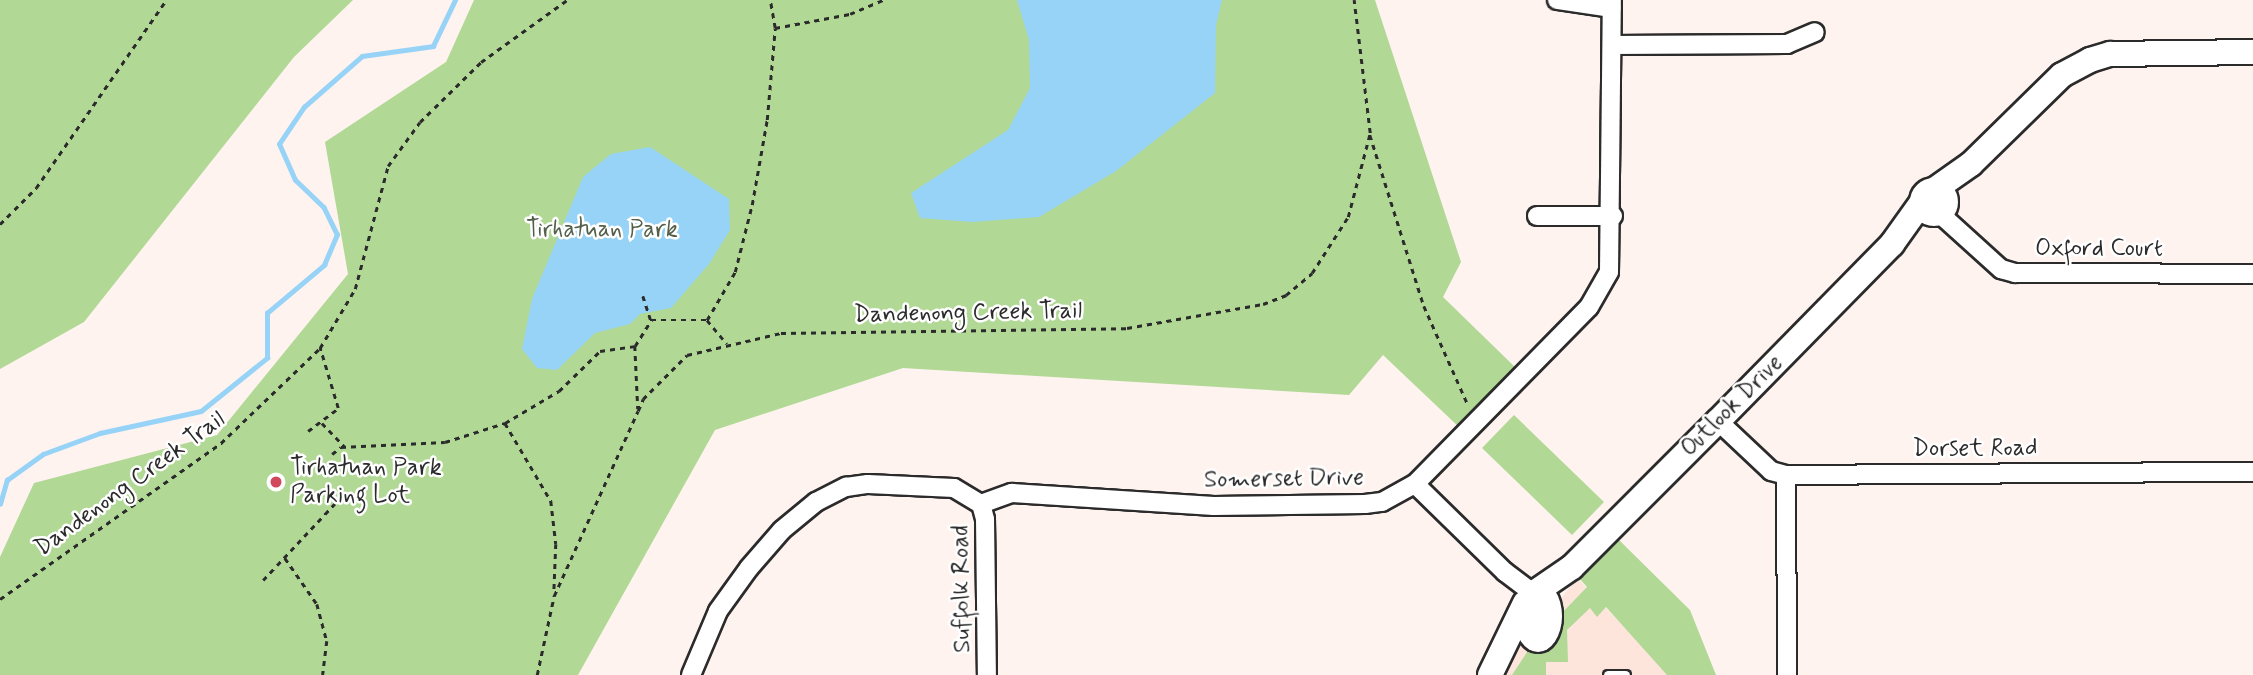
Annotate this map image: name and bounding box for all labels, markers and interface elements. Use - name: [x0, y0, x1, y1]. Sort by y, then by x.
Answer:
- park label: Tirhatuan Park: [527, 216, 677, 244]
- street label: Oxford Court: [2033, 235, 2165, 263]
- street label: Dandenong Creek Trail: [853, 297, 1083, 329]
- street label: Outlook Drive: [1675, 349, 1789, 463]
- street label: Dandenong Creek Trail: [29, 405, 231, 563]
- street label: Dorset Road: [1912, 435, 2038, 463]
- place label: Tirhatuan Park Parking Lot: [290, 454, 440, 510]
- street label: Somerset Drive: [1205, 463, 1363, 495]
- marker: Tirhatuan Park Parking Lot: [268, 474, 284, 490]
- street label: Suffolk Road: [946, 526, 978, 652]

